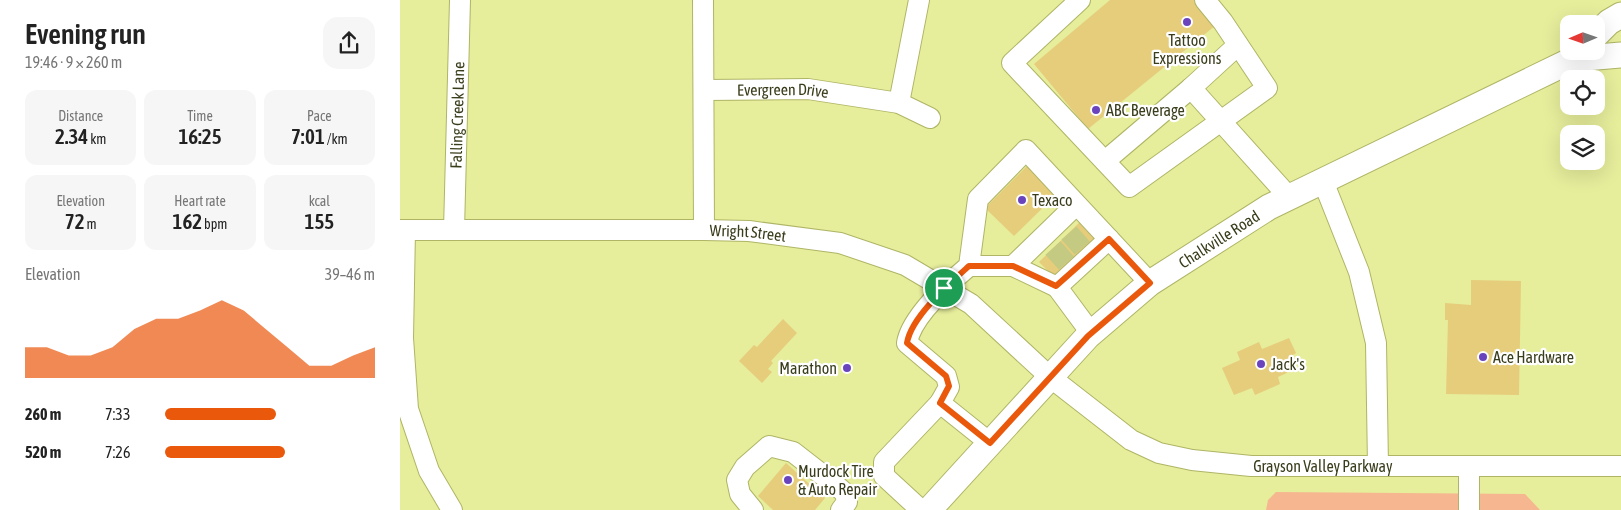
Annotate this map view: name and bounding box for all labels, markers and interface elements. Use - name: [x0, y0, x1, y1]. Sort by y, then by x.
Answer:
- north arrow: [1560, 15, 1605, 60]
- map controls: [1560, 15, 1605, 170]
- marker: Tattoo Expressions: [1181, 16, 1193, 28]
- button: share: [323, 17, 375, 69]
- text: Evening run: [25, 18, 146, 50]
- place label: Tattoo Expressions: [1153, 31, 1222, 68]
- text: 19:46 · 9 × 260 m: [25, 53, 122, 71]
- street label: Falling Creek Lane: [447, 61, 467, 169]
- button: locate: [1560, 70, 1605, 115]
- street label: Evergreen Drive: [737, 80, 830, 101]
- place label: ABC Beverage: [1106, 101, 1185, 120]
- marker: ABC Beverage: [1090, 104, 1102, 116]
- text: Distance: [58, 108, 103, 124]
- text: Time: [187, 108, 213, 124]
- text: Pace: [307, 108, 332, 124]
- text: 2.34: [55, 124, 88, 148]
- text: 16:25: [178, 124, 222, 148]
- text: 7:01: [291, 124, 325, 148]
- button: layers: [1560, 125, 1605, 170]
- text: km: [88, 131, 106, 147]
- text: /km: [325, 131, 348, 147]
- place label: Texaco: [1032, 191, 1073, 209]
- text: Elevation: [56, 193, 105, 209]
- text: Heart rate: [174, 193, 226, 209]
- text: kcal: [309, 193, 330, 209]
- marker: Texaco: [1016, 194, 1028, 206]
- street label: Chalkville Road: [1175, 207, 1263, 271]
- text: 72: [65, 209, 85, 233]
- text: 162: [173, 209, 202, 233]
- text: 155: [305, 209, 334, 233]
- text: m: [85, 216, 97, 232]
- text: bpm: [202, 216, 227, 232]
- street label: Wright Street: [709, 221, 788, 245]
- text: Elevation: [25, 265, 80, 283]
- text: 39–46 m: [325, 265, 375, 283]
- pin: [923, 267, 965, 309]
- icon: arrive: [930, 274, 958, 302]
- place label: Ace Hardware: [1493, 348, 1574, 366]
- marker: Ace Hardware: [1477, 351, 1489, 363]
- place label: Jack's: [1271, 355, 1305, 373]
- marker: Jack's: [1255, 358, 1267, 370]
- place label: Marathon: [779, 359, 837, 377]
- marker: Marathon: [841, 362, 853, 374]
- text: 260 m: [25, 405, 61, 423]
- text: 7:33: [105, 405, 130, 423]
- text: 520 m: [25, 443, 61, 461]
- text: 7:26: [105, 443, 130, 461]
- street label: Grayson Valley Parkway: [1253, 457, 1393, 476]
- place label: Murdock Tire & Auto Repair: [798, 462, 877, 499]
- marker: Murdock Tire & Auto Repair: [782, 474, 794, 486]

